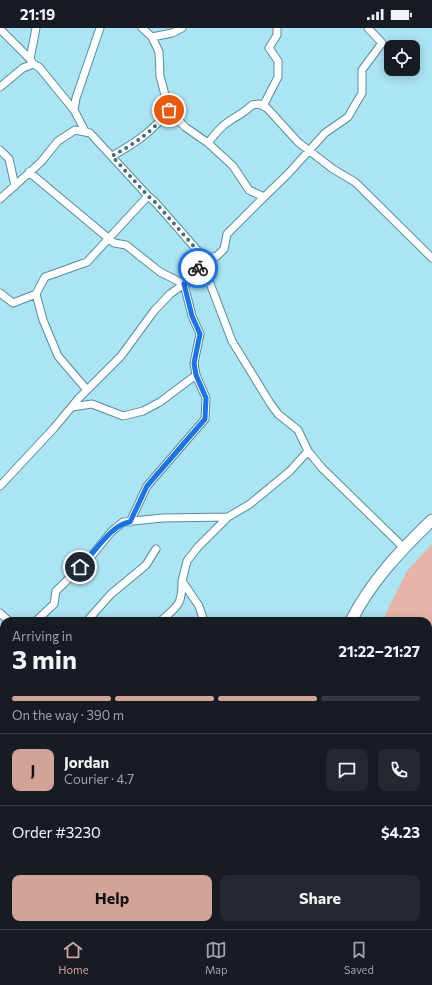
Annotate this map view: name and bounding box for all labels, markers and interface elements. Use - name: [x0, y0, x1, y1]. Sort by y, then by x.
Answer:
- text: 21:19: [20, 5, 55, 23]
- map controls: [384, 40, 420, 76]
- button: locate: [384, 40, 420, 76]
- pin: [152, 93, 186, 127]
- icon: bag: [158, 99, 180, 121]
- courier: [178, 248, 218, 288]
- icon: bike: [187, 257, 209, 279]
- pin: [63, 550, 97, 584]
- icon: home: [69, 556, 91, 578]
- text: Arriving in: [12, 628, 72, 644]
- text: 21:22–21:27: [338, 642, 420, 660]
- text: 3 min: [12, 643, 77, 674]
- text: On the way · 390 m: [12, 707, 124, 723]
- button: chat: [326, 749, 368, 791]
- button: phone: [378, 749, 420, 791]
- text: Jordan: [64, 753, 109, 771]
- text: J: [31, 761, 35, 779]
- text: Courier · 4.7: [64, 771, 134, 787]
- text: Order #3230: [12, 823, 101, 841]
- text: $4.23: [381, 823, 420, 841]
- button: Help: [12, 875, 212, 921]
- button: Share: [220, 875, 420, 921]
- tab: Home: [58, 939, 88, 976]
- tab: Map: [205, 939, 228, 976]
- tab: Saved: [344, 939, 374, 976]

